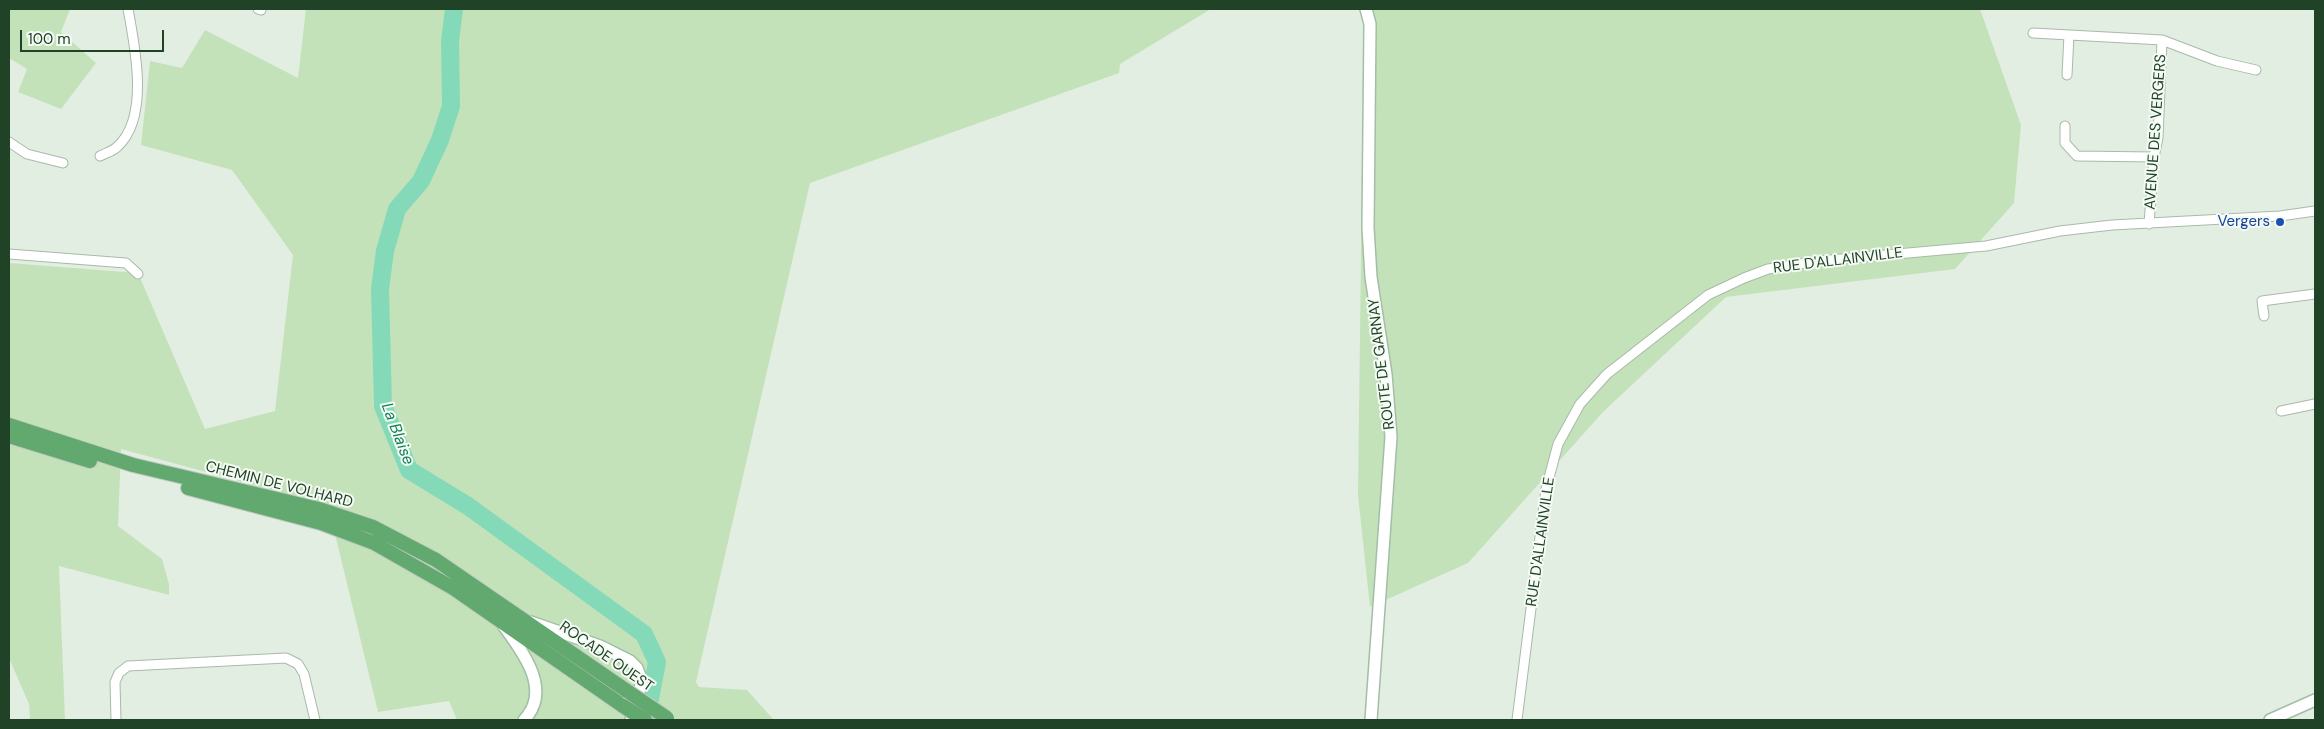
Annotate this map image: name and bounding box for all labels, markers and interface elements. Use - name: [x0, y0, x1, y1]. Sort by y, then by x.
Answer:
- scale bar: [22, 20, 166, 52]
- text: 100 m: [28, 29, 71, 49]
- street label: AVENUE DES VERGERS: [2142, 54, 2170, 210]
- place label: Vergers: [2217, 213, 2270, 231]
- marker: Vergers: [2274, 216, 2286, 228]
- street label: RUE D'ALLAINVILLE: [1772, 244, 1904, 278]
- street label: ROUTE DE GARNAY: [1365, 297, 1399, 431]
- water label: La Blaise: [376, 400, 418, 468]
- street label: CHEMIN DE VOLHARD: [203, 458, 355, 512]
- street label: RUE D'ALLAINVILLE: [1523, 476, 1559, 608]
- street label: ROCADE OUEST: [556, 618, 656, 696]

